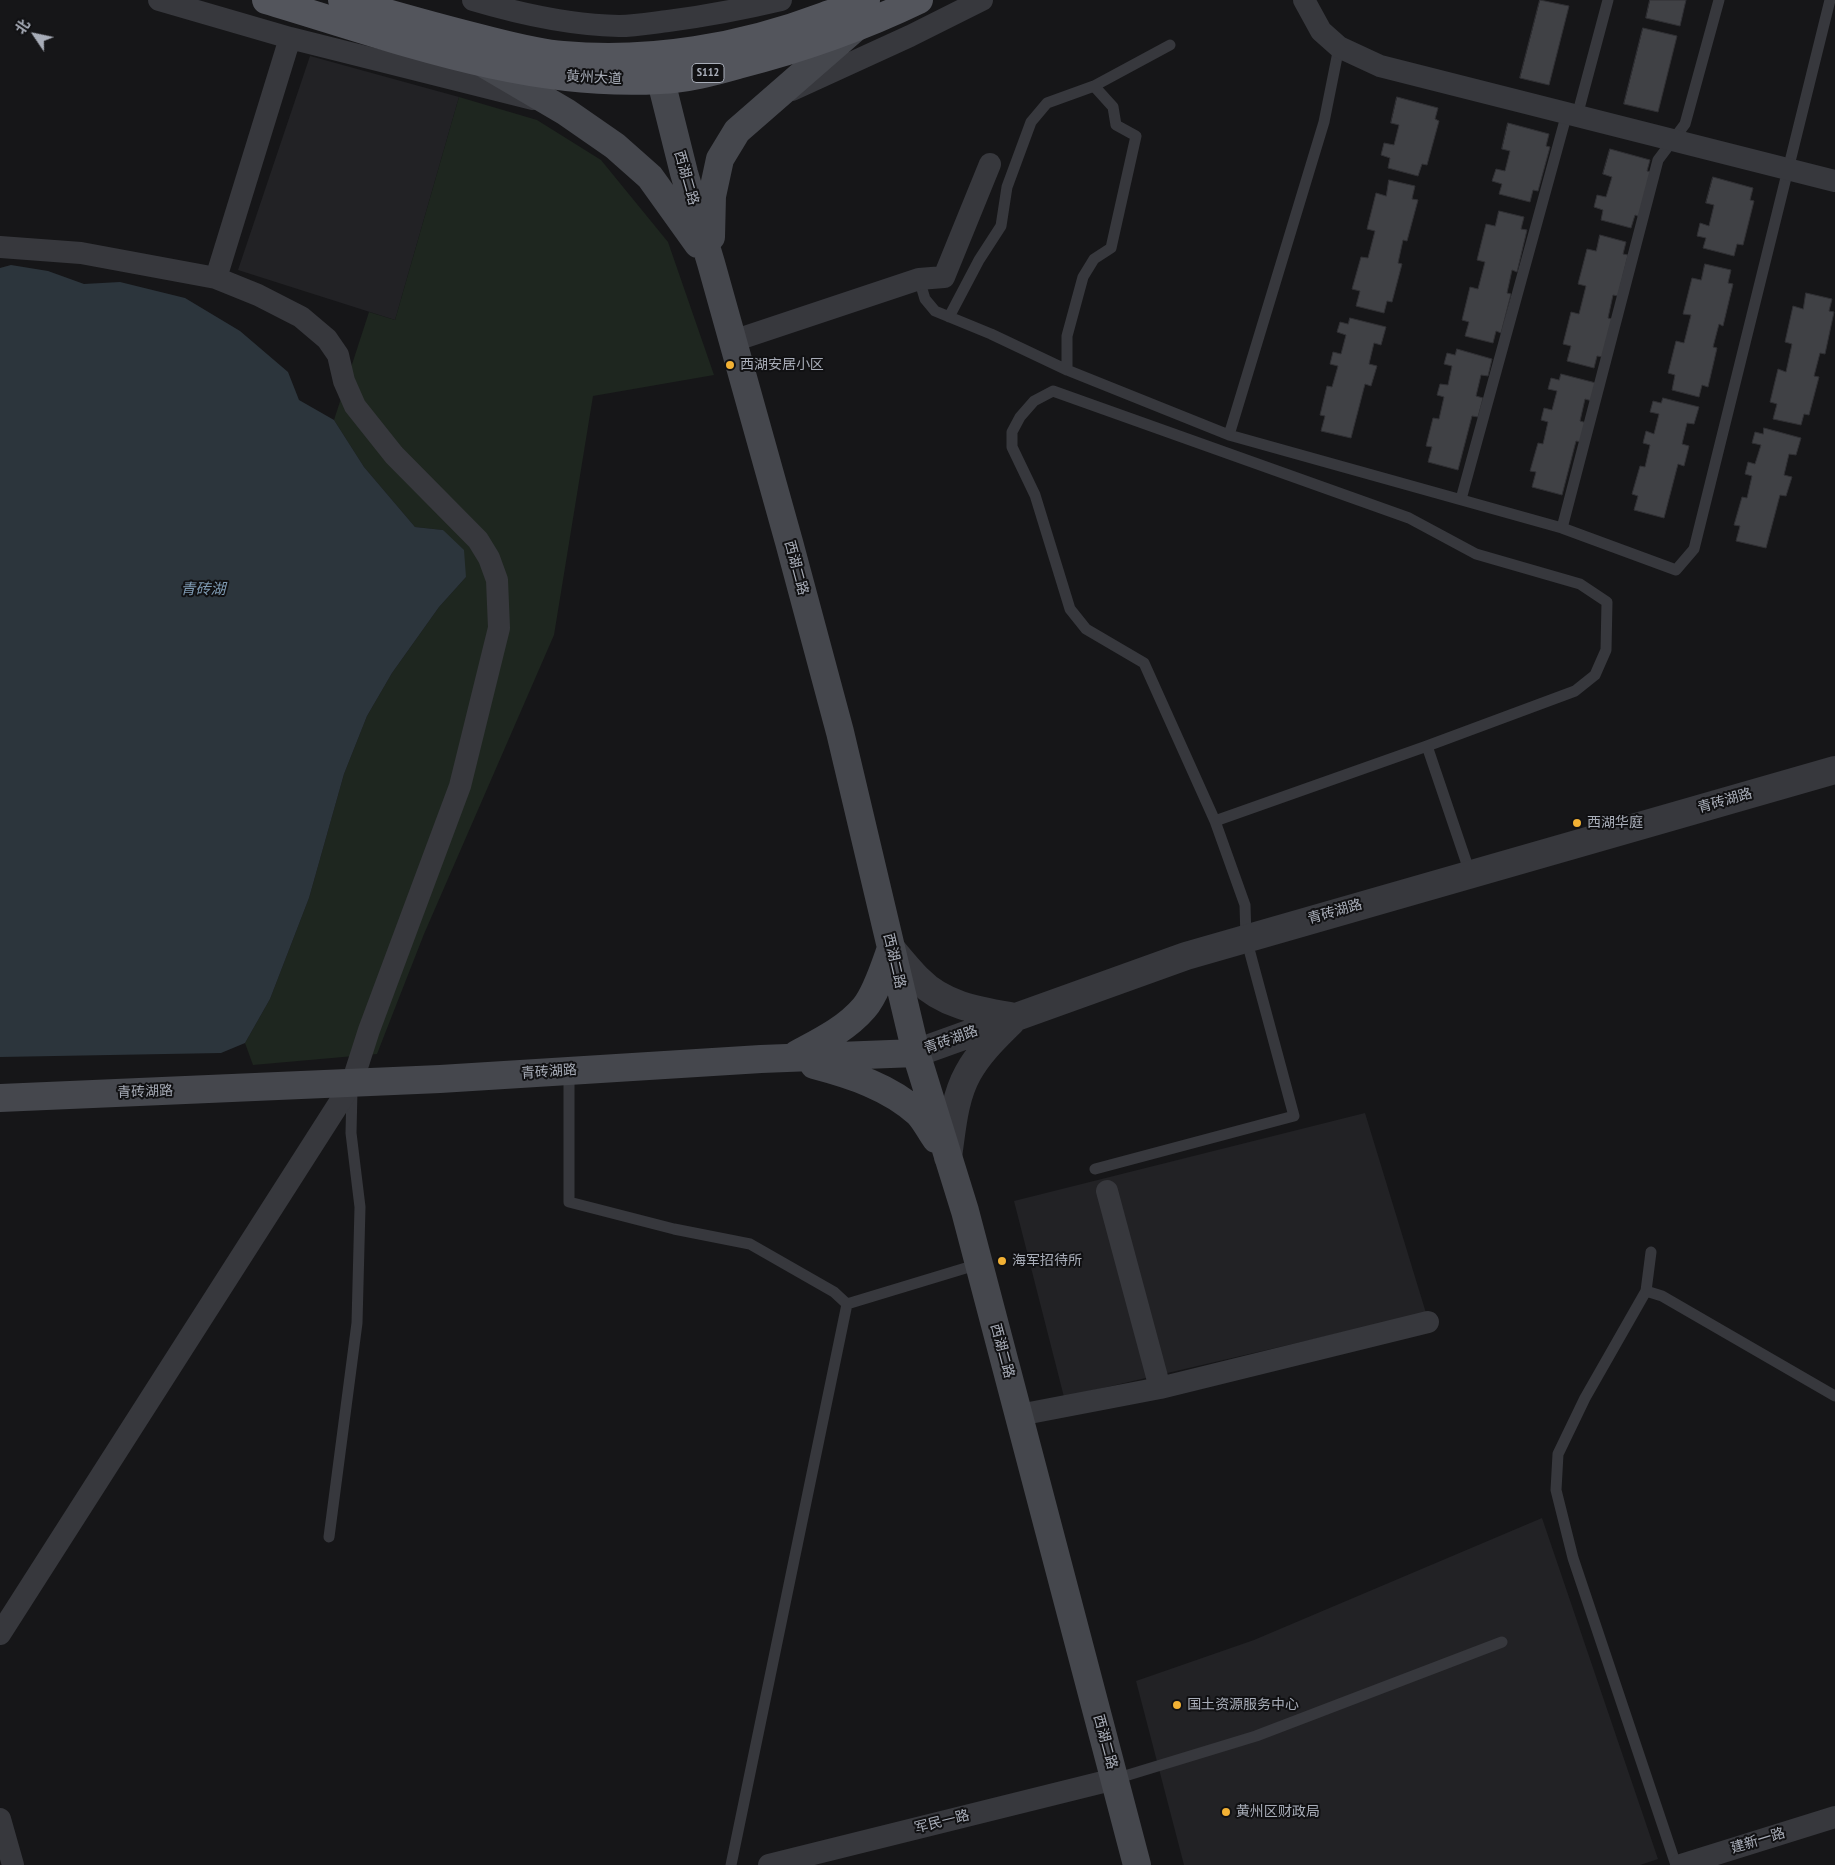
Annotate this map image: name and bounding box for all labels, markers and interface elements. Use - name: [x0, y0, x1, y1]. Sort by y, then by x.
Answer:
- north arrow: [10, 10, 60, 60]
- text: 北: [11, 16, 34, 37]
- road number: S112: [692, 64, 724, 82]
- street label: 黄州大道: [566, 68, 622, 88]
- street label: 西湖二路: [670, 149, 702, 207]
- place label: 西湖安居小区: [740, 357, 824, 373]
- marker: 西湖安居小区: [724, 359, 736, 371]
- street label: 西湖二路: [781, 539, 811, 597]
- water label: 青砖湖: [181, 581, 225, 599]
- street label: 青砖湖路: [1696, 785, 1754, 817]
- place label: 西湖华庭: [1587, 815, 1643, 831]
- marker: 西湖华庭: [1571, 817, 1583, 829]
- street label: 青砖湖路: [1306, 896, 1364, 928]
- street label: 西湖二路: [880, 932, 908, 990]
- street label: 青砖湖路: [922, 1023, 980, 1057]
- street label: 青砖湖路: [520, 1062, 578, 1082]
- street label: 青砖湖路: [117, 1083, 173, 1101]
- place label: 海军招待所: [1012, 1253, 1082, 1269]
- marker: 海军招待所: [996, 1255, 1008, 1267]
- street label: 西湖二路: [987, 1322, 1017, 1380]
- place label: 国土资源服务中心: [1187, 1697, 1299, 1713]
- marker: 国土资源服务中心: [1171, 1699, 1183, 1711]
- street label: 西湖二路: [1090, 1713, 1120, 1771]
- place label: 黄州区财政局: [1236, 1804, 1320, 1820]
- marker: 黄州区财政局: [1220, 1806, 1232, 1818]
- street label: 军民一路: [913, 1807, 971, 1837]
- street label: 建新一路: [1729, 1825, 1787, 1857]

